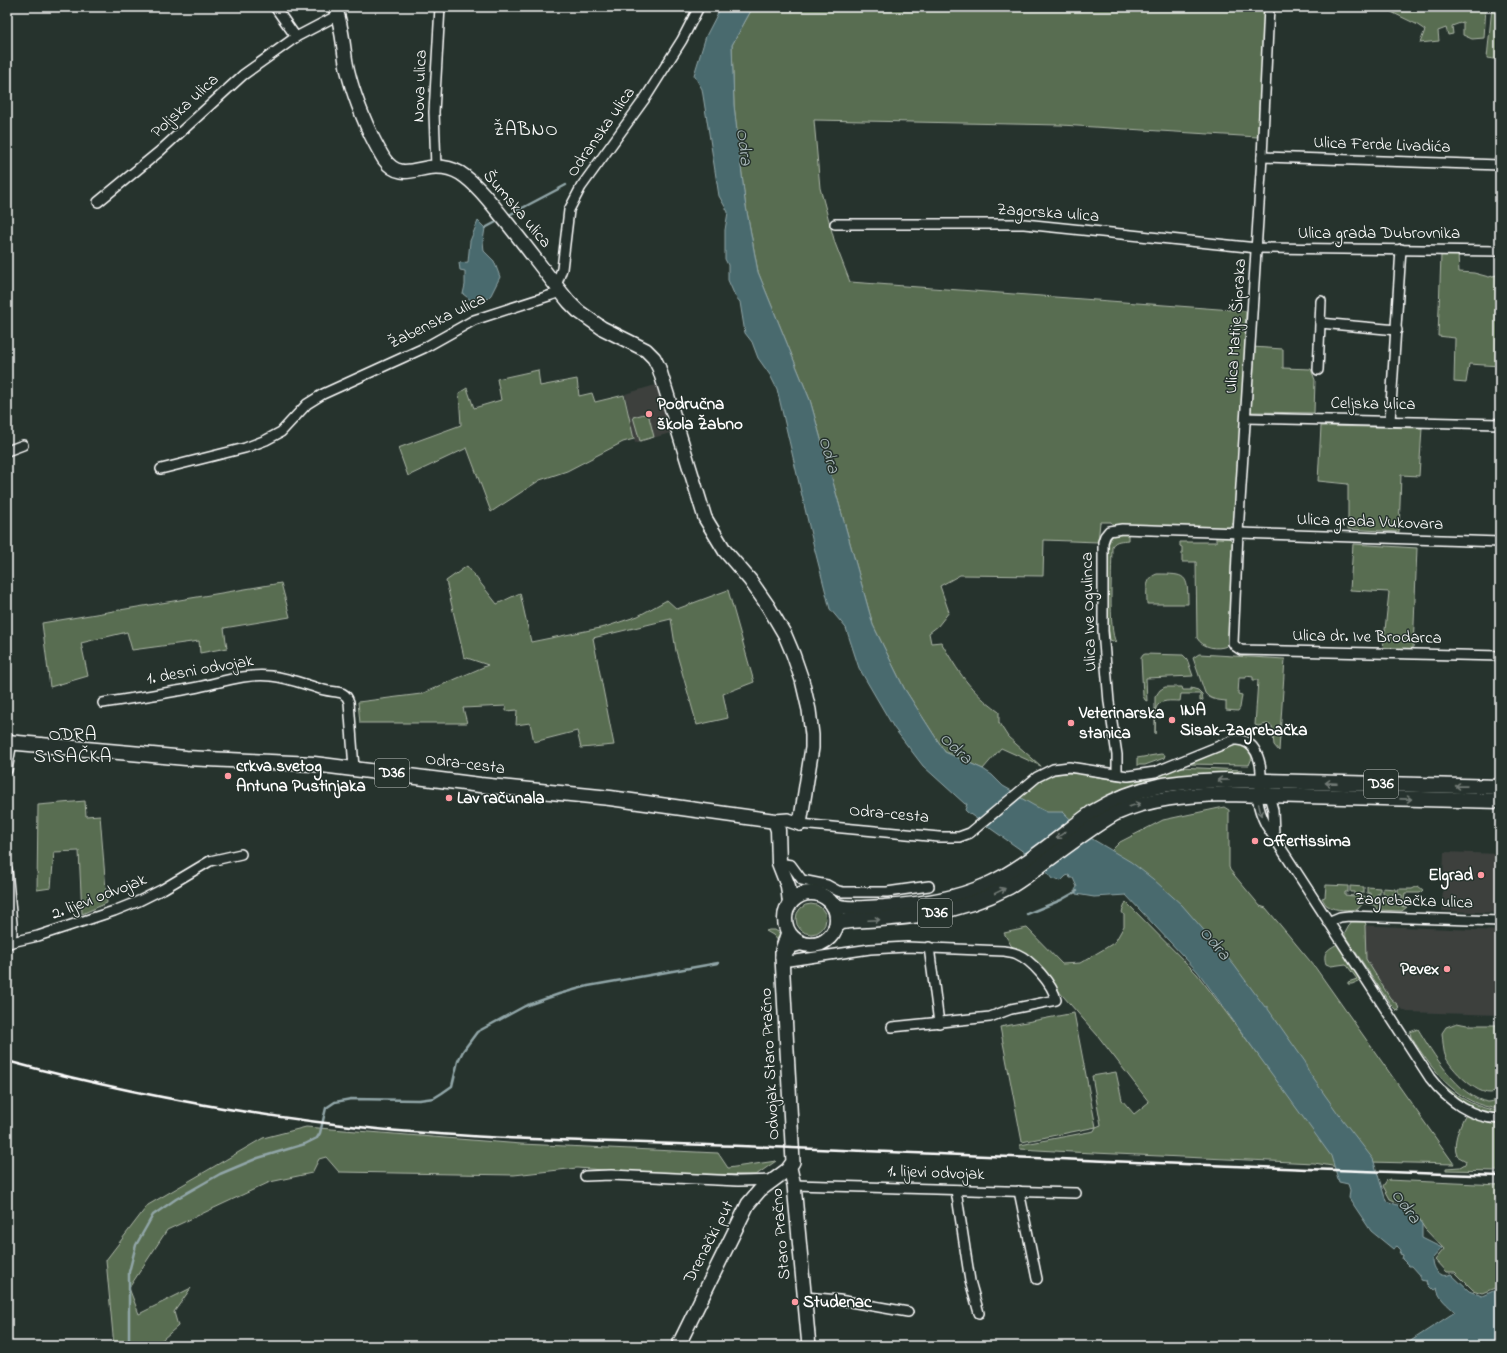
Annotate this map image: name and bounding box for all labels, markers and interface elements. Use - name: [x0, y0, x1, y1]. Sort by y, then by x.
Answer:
- street label: Nova ulica: [406, 49, 434, 123]
- street label: Poljska ulica: [145, 68, 225, 144]
- street label: Odranska ulica: [561, 82, 641, 182]
- district label: ŽABNO: [493, 117, 559, 144]
- water label: Odra: [728, 127, 758, 167]
- street label: Ulica Ferde Livadića: [1313, 130, 1451, 160]
- street label: Šumska ulica: [477, 164, 557, 254]
- street label: Zagorska ulica: [996, 197, 1100, 231]
- street label: Ulica grada Dubrovnika: [1298, 221, 1460, 248]
- street label: Ulica Matije Šipraka: [1219, 258, 1253, 394]
- street label: Žabenska ulica: [384, 287, 490, 355]
- street label: Celjska ulica: [1330, 391, 1416, 417]
- place label: Područna škola Žabno: [657, 392, 743, 437]
- marker: Područna škola Žabno: [644, 409, 654, 419]
- water label: Odra: [810, 434, 846, 477]
- street label: Ulica grada Vukovara: [1296, 507, 1444, 539]
- street label: Ulica Ive Ogulinca: [1074, 551, 1106, 672]
- street label: Ulica dr. Ive Brodarca: [1292, 623, 1442, 651]
- street label: 1. desni odvojak: [145, 648, 256, 692]
- place label: INA Sisak-Zagrebačka: [1180, 698, 1307, 745]
- place label: Veterinarska stanica: [1078, 701, 1164, 746]
- marker: INA Sisak-Zagrebačka: [1167, 715, 1177, 725]
- marker: Veterinarska stanica: [1066, 718, 1076, 728]
- district label: ODRA SISAČKA: [34, 722, 112, 771]
- water label: Odra: [933, 727, 978, 771]
- street label: Odra-cesta: [424, 747, 506, 781]
- place label: crkva svetog Antuna Pustinjaka: [236, 754, 366, 799]
- road number: D36: [375, 759, 409, 787]
- road number: D36: [1364, 770, 1398, 798]
- marker: crkva svetog Antuna Pustinjaka: [223, 771, 233, 781]
- one-way arrow: [1217, 777, 1230, 784]
- one-way arrow: [1325, 779, 1338, 786]
- one-way arrow: [1455, 782, 1468, 789]
- place label: Lav računala: [457, 786, 545, 811]
- marker: Lav računala: [444, 793, 454, 803]
- one-way arrow: [1399, 795, 1412, 803]
- street label: Odra-cesta: [848, 798, 930, 830]
- one-way arrow: [1128, 801, 1141, 808]
- one-way arrow: [1257, 803, 1265, 816]
- place label: Offertissima: [1263, 829, 1351, 854]
- one-way arrow: [1056, 831, 1067, 840]
- marker: Offertissima: [1250, 836, 1260, 846]
- place label: Elgrad: [1428, 863, 1473, 890]
- street label: 2. lijevi odvojak: [48, 867, 151, 927]
- marker: Elgrad: [1476, 870, 1486, 880]
- street label: Zagrebačka ulica: [1354, 886, 1474, 918]
- one-way arrow: [993, 887, 1005, 894]
- road number: D36: [918, 899, 952, 927]
- one-way arrow: [867, 916, 880, 923]
- water label: Odra: [1192, 921, 1236, 967]
- place label: Pevex: [1400, 957, 1439, 982]
- marker: Pevex: [1442, 964, 1452, 974]
- street label: Odvojak Staro Pračno: [754, 987, 786, 1141]
- street label: 1. lijevi odvojak: [887, 1159, 986, 1187]
- water label: Odra: [1384, 1184, 1427, 1230]
- street label: Staro Pračno: [765, 1187, 797, 1281]
- street label: Drenački put: [677, 1196, 741, 1289]
- place label: Studenac: [803, 1290, 872, 1315]
- marker: Studenac: [790, 1297, 800, 1307]

